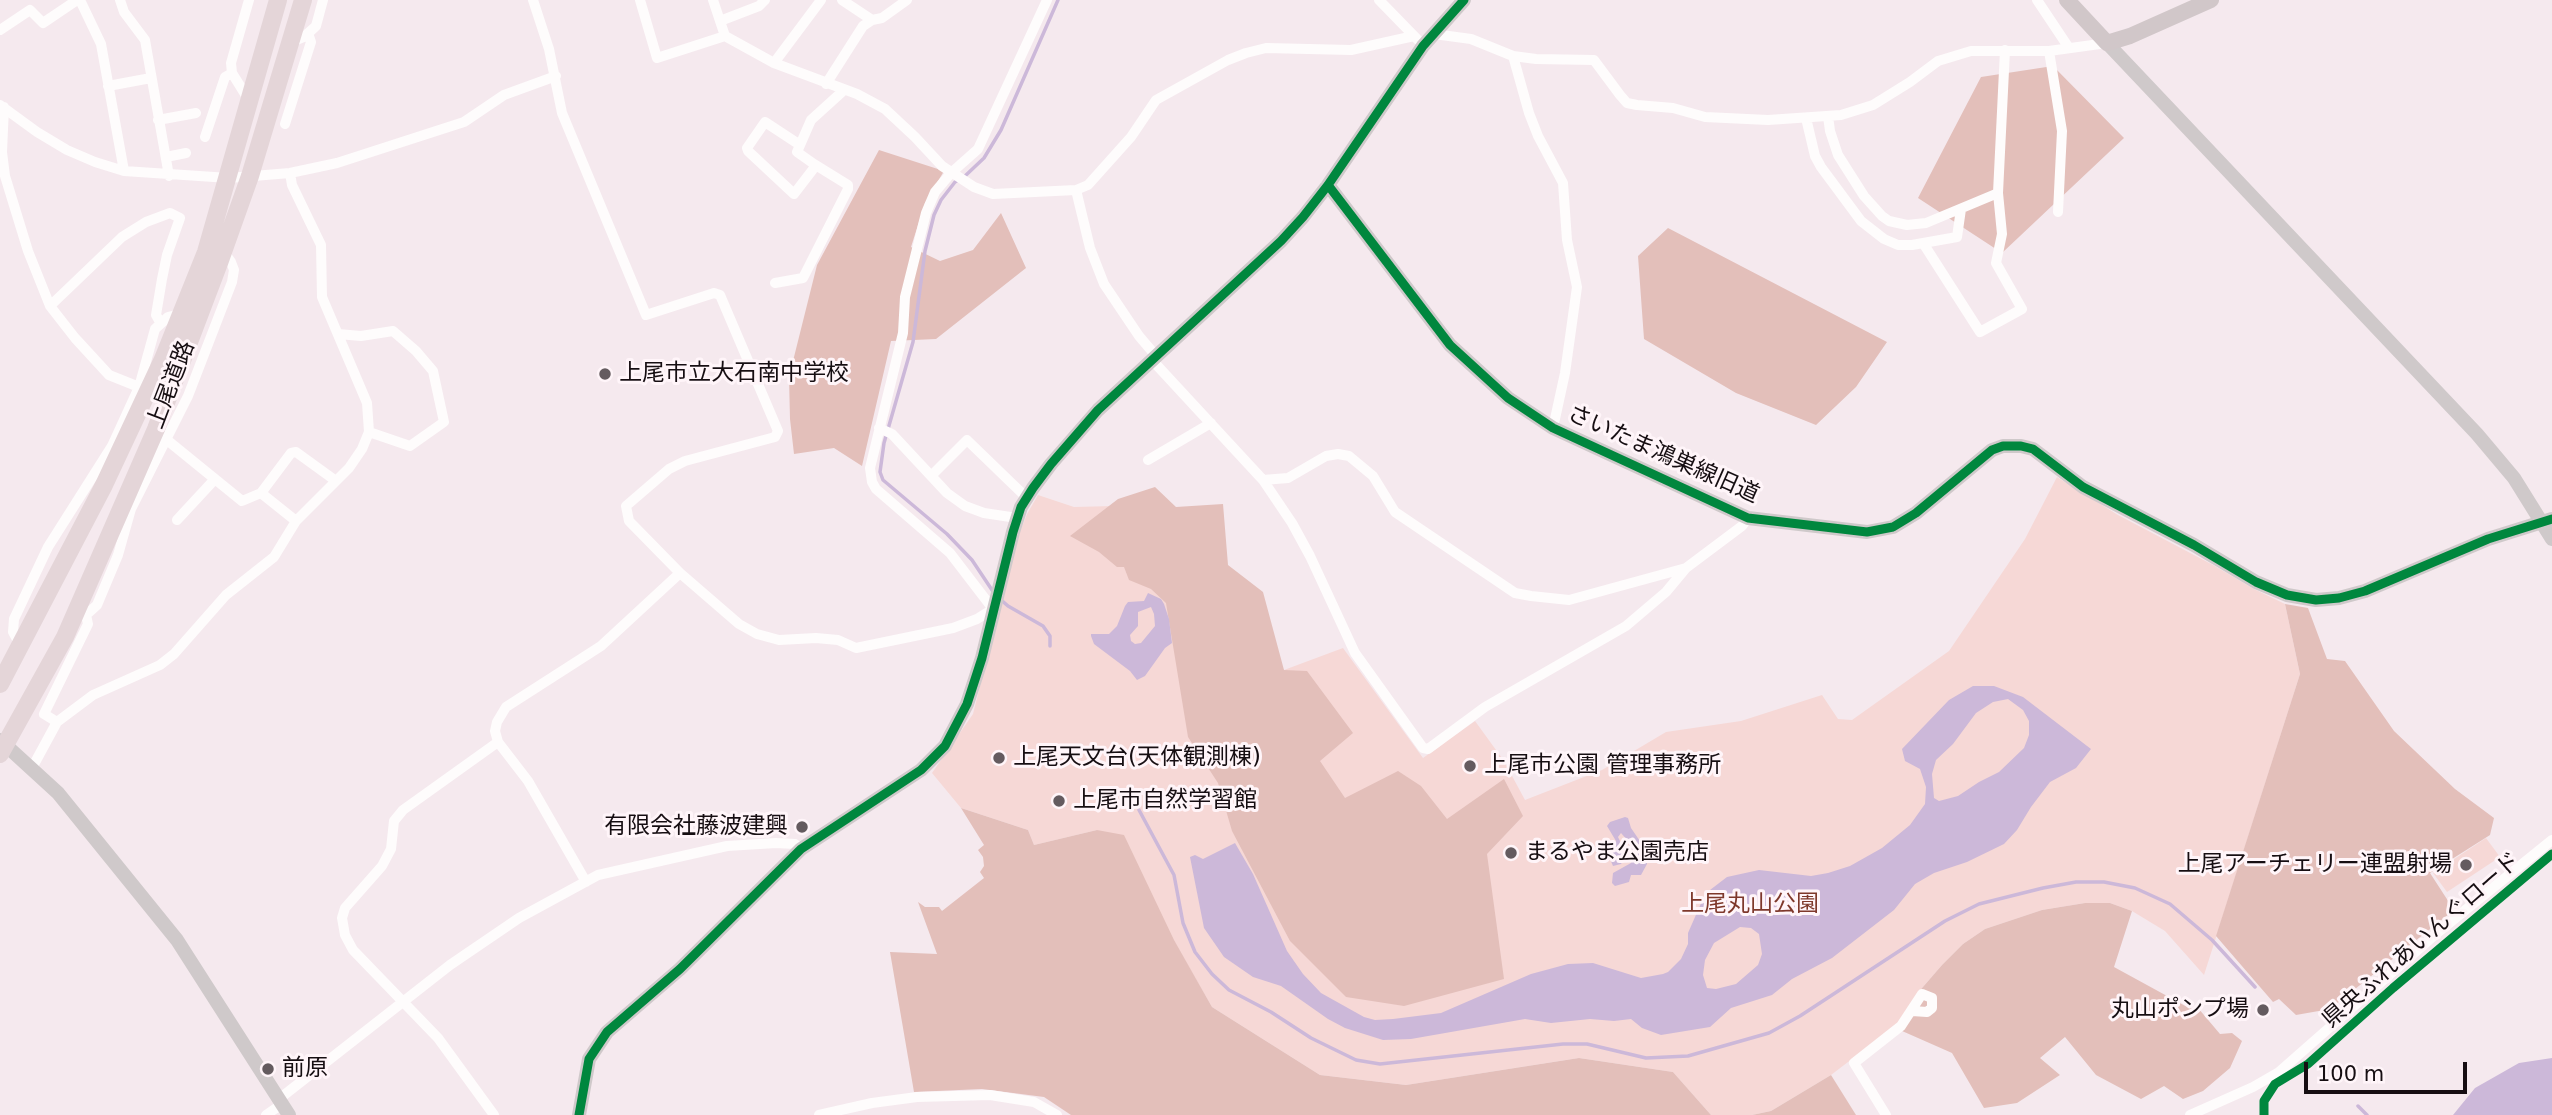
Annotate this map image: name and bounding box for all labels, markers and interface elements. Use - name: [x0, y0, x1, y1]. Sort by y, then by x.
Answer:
- street label: 上尾道路: [143, 337, 201, 433]
- place label: 上尾市立大石南中学校: [619, 360, 849, 388]
- marker: 上尾市立大石南中学校: [597, 366, 613, 382]
- street label: さいたま鴻巣線旧道: [1563, 400, 1763, 510]
- place label: 上尾天文台(天体観測棟): [1013, 744, 1261, 772]
- marker: 上尾天文台(天体観測棟): [991, 750, 1007, 766]
- place label: 上尾市公園 管理事務所: [1484, 752, 1721, 780]
- marker: 上尾市公園 管理事務所: [1462, 758, 1478, 774]
- place label: 上尾市自然学習館: [1073, 787, 1257, 815]
- marker: 上尾市自然学習館: [1051, 793, 1067, 809]
- place label: 有限会社藤波建興: [604, 813, 788, 841]
- marker: 有限会社藤波建興: [794, 819, 810, 835]
- place label: まるやま公園売店: [1525, 839, 1709, 867]
- marker: まるやま公園売店: [1503, 845, 1519, 861]
- street label: 県央ふれあいんぐロード: [2317, 848, 2527, 1034]
- place label: 上尾アーチェリー連盟射場: [2177, 851, 2452, 879]
- marker: 上尾アーチェリー連盟射場: [2458, 857, 2474, 873]
- park label: 上尾丸山公園: [1681, 891, 1819, 919]
- place label: 丸山ポンプ場: [2111, 996, 2249, 1024]
- marker: 丸山ポンプ場: [2255, 1002, 2271, 1018]
- scale bar: [2307, 1048, 2470, 1092]
- place label: 前原: [282, 1055, 328, 1083]
- marker: 前原: [260, 1061, 276, 1077]
- text: 100 m: [2317, 1062, 2384, 1086]

